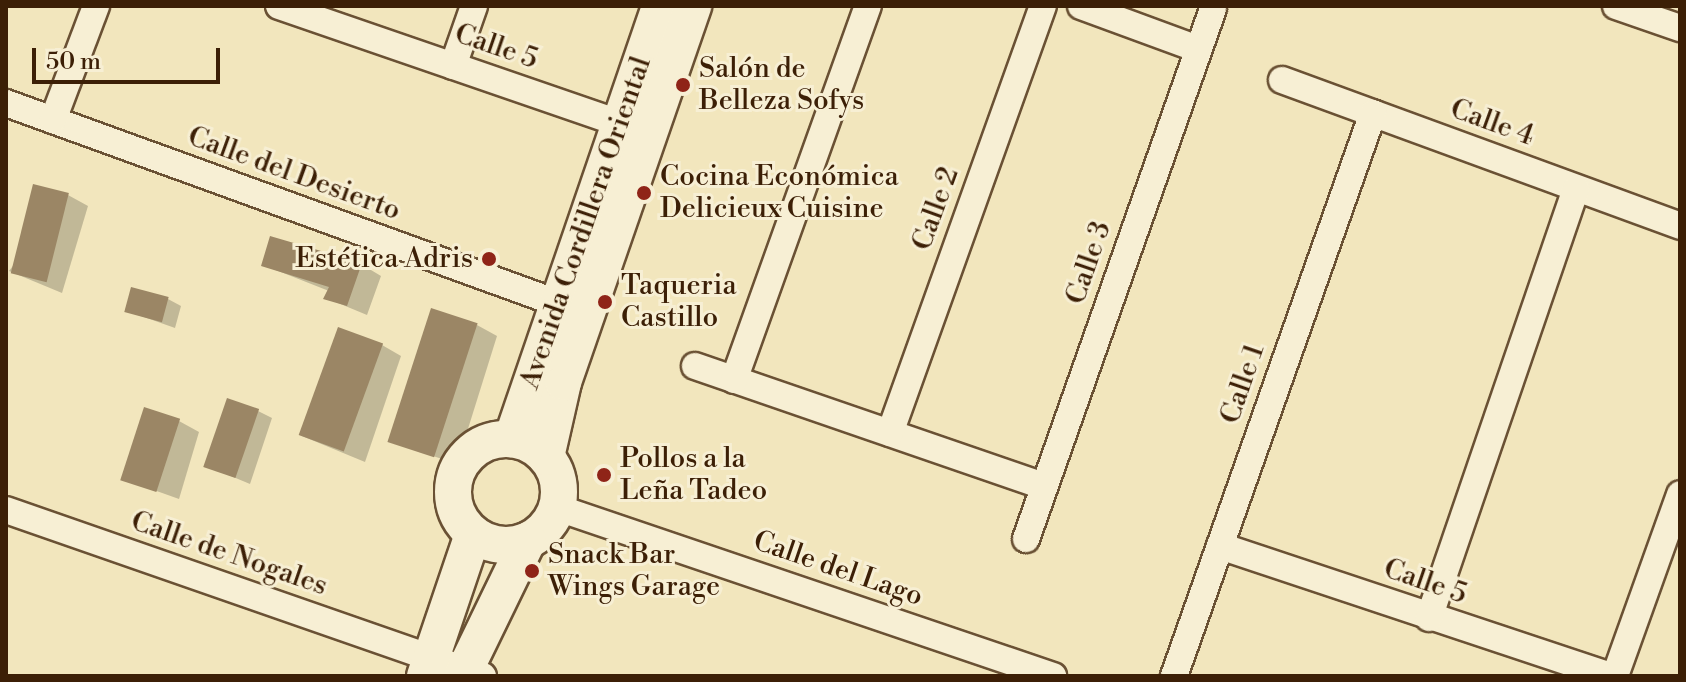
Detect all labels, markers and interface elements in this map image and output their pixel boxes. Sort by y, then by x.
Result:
street label: Calle 5 [450,17,542,77]
scale bar [36,32,224,82]
text: 50 m [46,47,101,77]
street label: Avenida Cordillera Oriental [513,52,659,394]
place label: Salón de Belleza Sofys [699,52,864,118]
marker: Salón de Belleza Sofys [674,76,692,94]
street label: Calle 4 [1446,92,1538,154]
street label: Calle del Desierto [183,120,405,228]
place label: Cocina Económica Delicieux Cuisine [660,160,899,226]
street label: Calle 2 [906,163,966,255]
marker: Cocina Económica Delicieux Cuisine [635,184,653,202]
street label: Calle 3 [1059,217,1119,309]
place label: Estética Adris [295,242,473,276]
marker: Estética Adris [480,250,498,268]
place label: Taqueria Castillo [621,269,737,335]
marker: Taqueria Castillo [596,293,614,311]
street label: Calle 1 [1214,340,1272,428]
place label: Pollos a la Leña Tadeo [620,442,767,508]
marker: Pollos a la Leña Tadeo [595,466,613,484]
street label: Calle de Nogales [126,505,332,603]
street label: Calle del Lago [749,524,927,614]
place label: Snack Bar Wings Garage [548,538,720,604]
street label: Calle 5 [1379,552,1471,612]
marker: Snack Bar Wings Garage [523,562,541,580]

